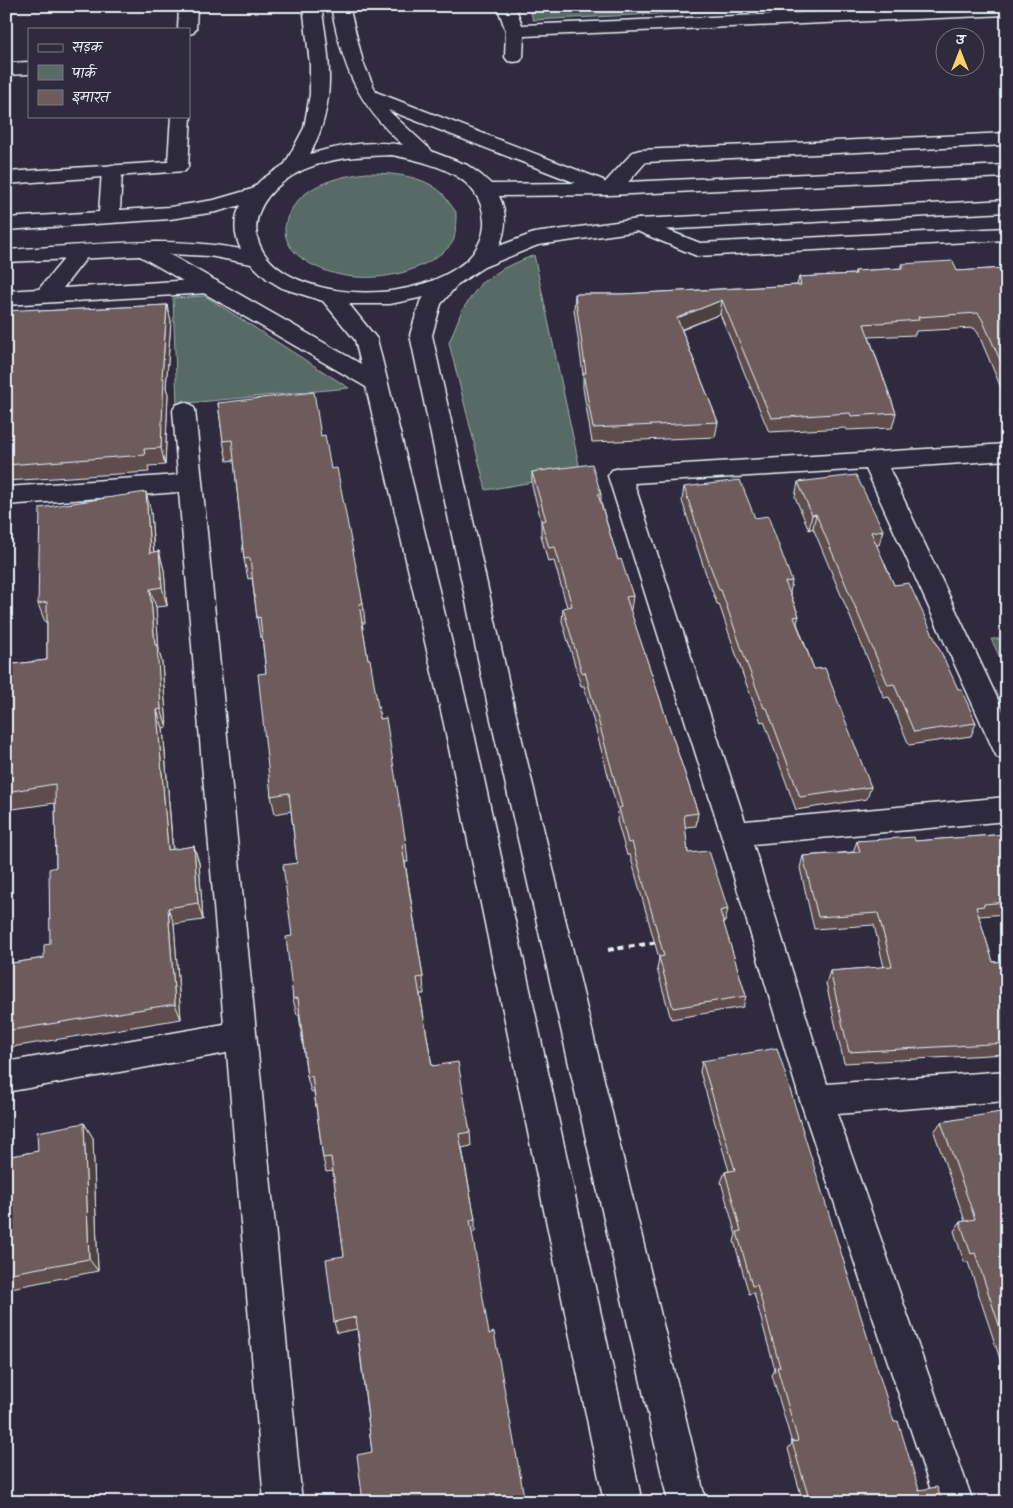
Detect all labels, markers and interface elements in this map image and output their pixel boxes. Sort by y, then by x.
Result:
legend [28,28,190,118]
north arrow [936,28,986,78]
text: उ [956,29,968,51]
text: सड़क [72,36,104,60]
text: पार्क [71,62,98,86]
text: इमारत [72,86,112,110]

